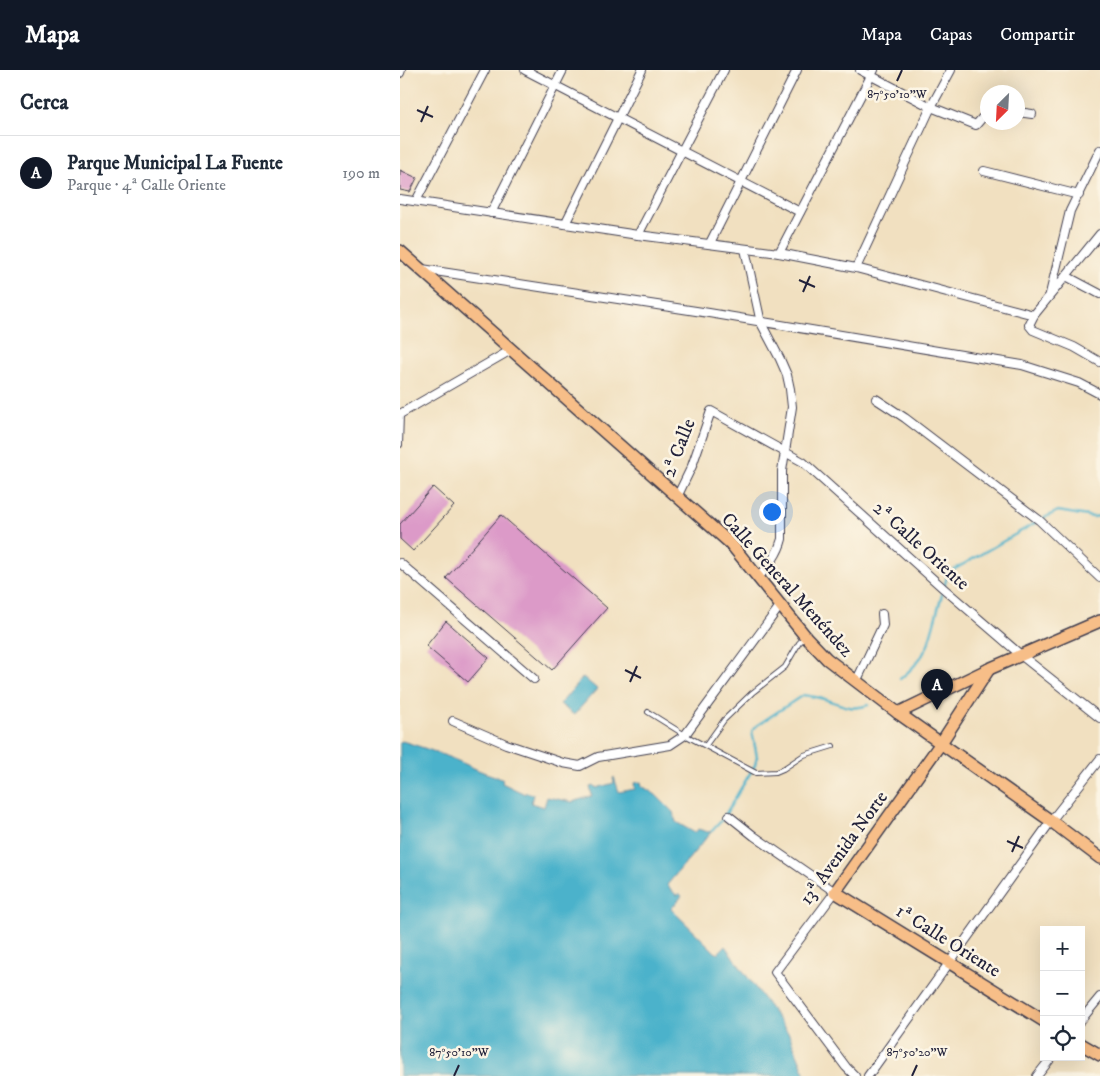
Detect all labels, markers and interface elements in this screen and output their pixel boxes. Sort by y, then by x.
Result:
text: Mapa [25,20,79,50]
text: Mapa [861,24,902,46]
text: Capas [930,24,972,46]
text: Compartir [1000,24,1075,46]
north arrow [980,85,1025,130]
text: 87°50'10"W [867,87,928,102]
text: Cerca [20,90,68,116]
text: Parque Municipal La Fuente [67,152,283,175]
text: A [31,163,41,183]
text: 190 m [342,163,380,183]
text: Parque · 4ª Calle Oriente [67,175,226,195]
street label: 2ª Calle [657,415,701,480]
street label: 2ª Calle Oriente [868,497,974,595]
your location [759,499,785,525]
street label: Calle General Menéndez [716,508,858,662]
pin: A [921,669,953,710]
street label: 13ª Avenida Norte [795,786,893,909]
street label: 1ª Calle Oriente [891,900,1005,982]
map controls [1040,926,1085,1061]
button: + [1040,926,1085,971]
button: − [1040,971,1085,1016]
button: locate [1040,1016,1085,1061]
text: 87°50'10"W [429,1045,490,1060]
text: 87°50'20"W [887,1045,948,1060]

